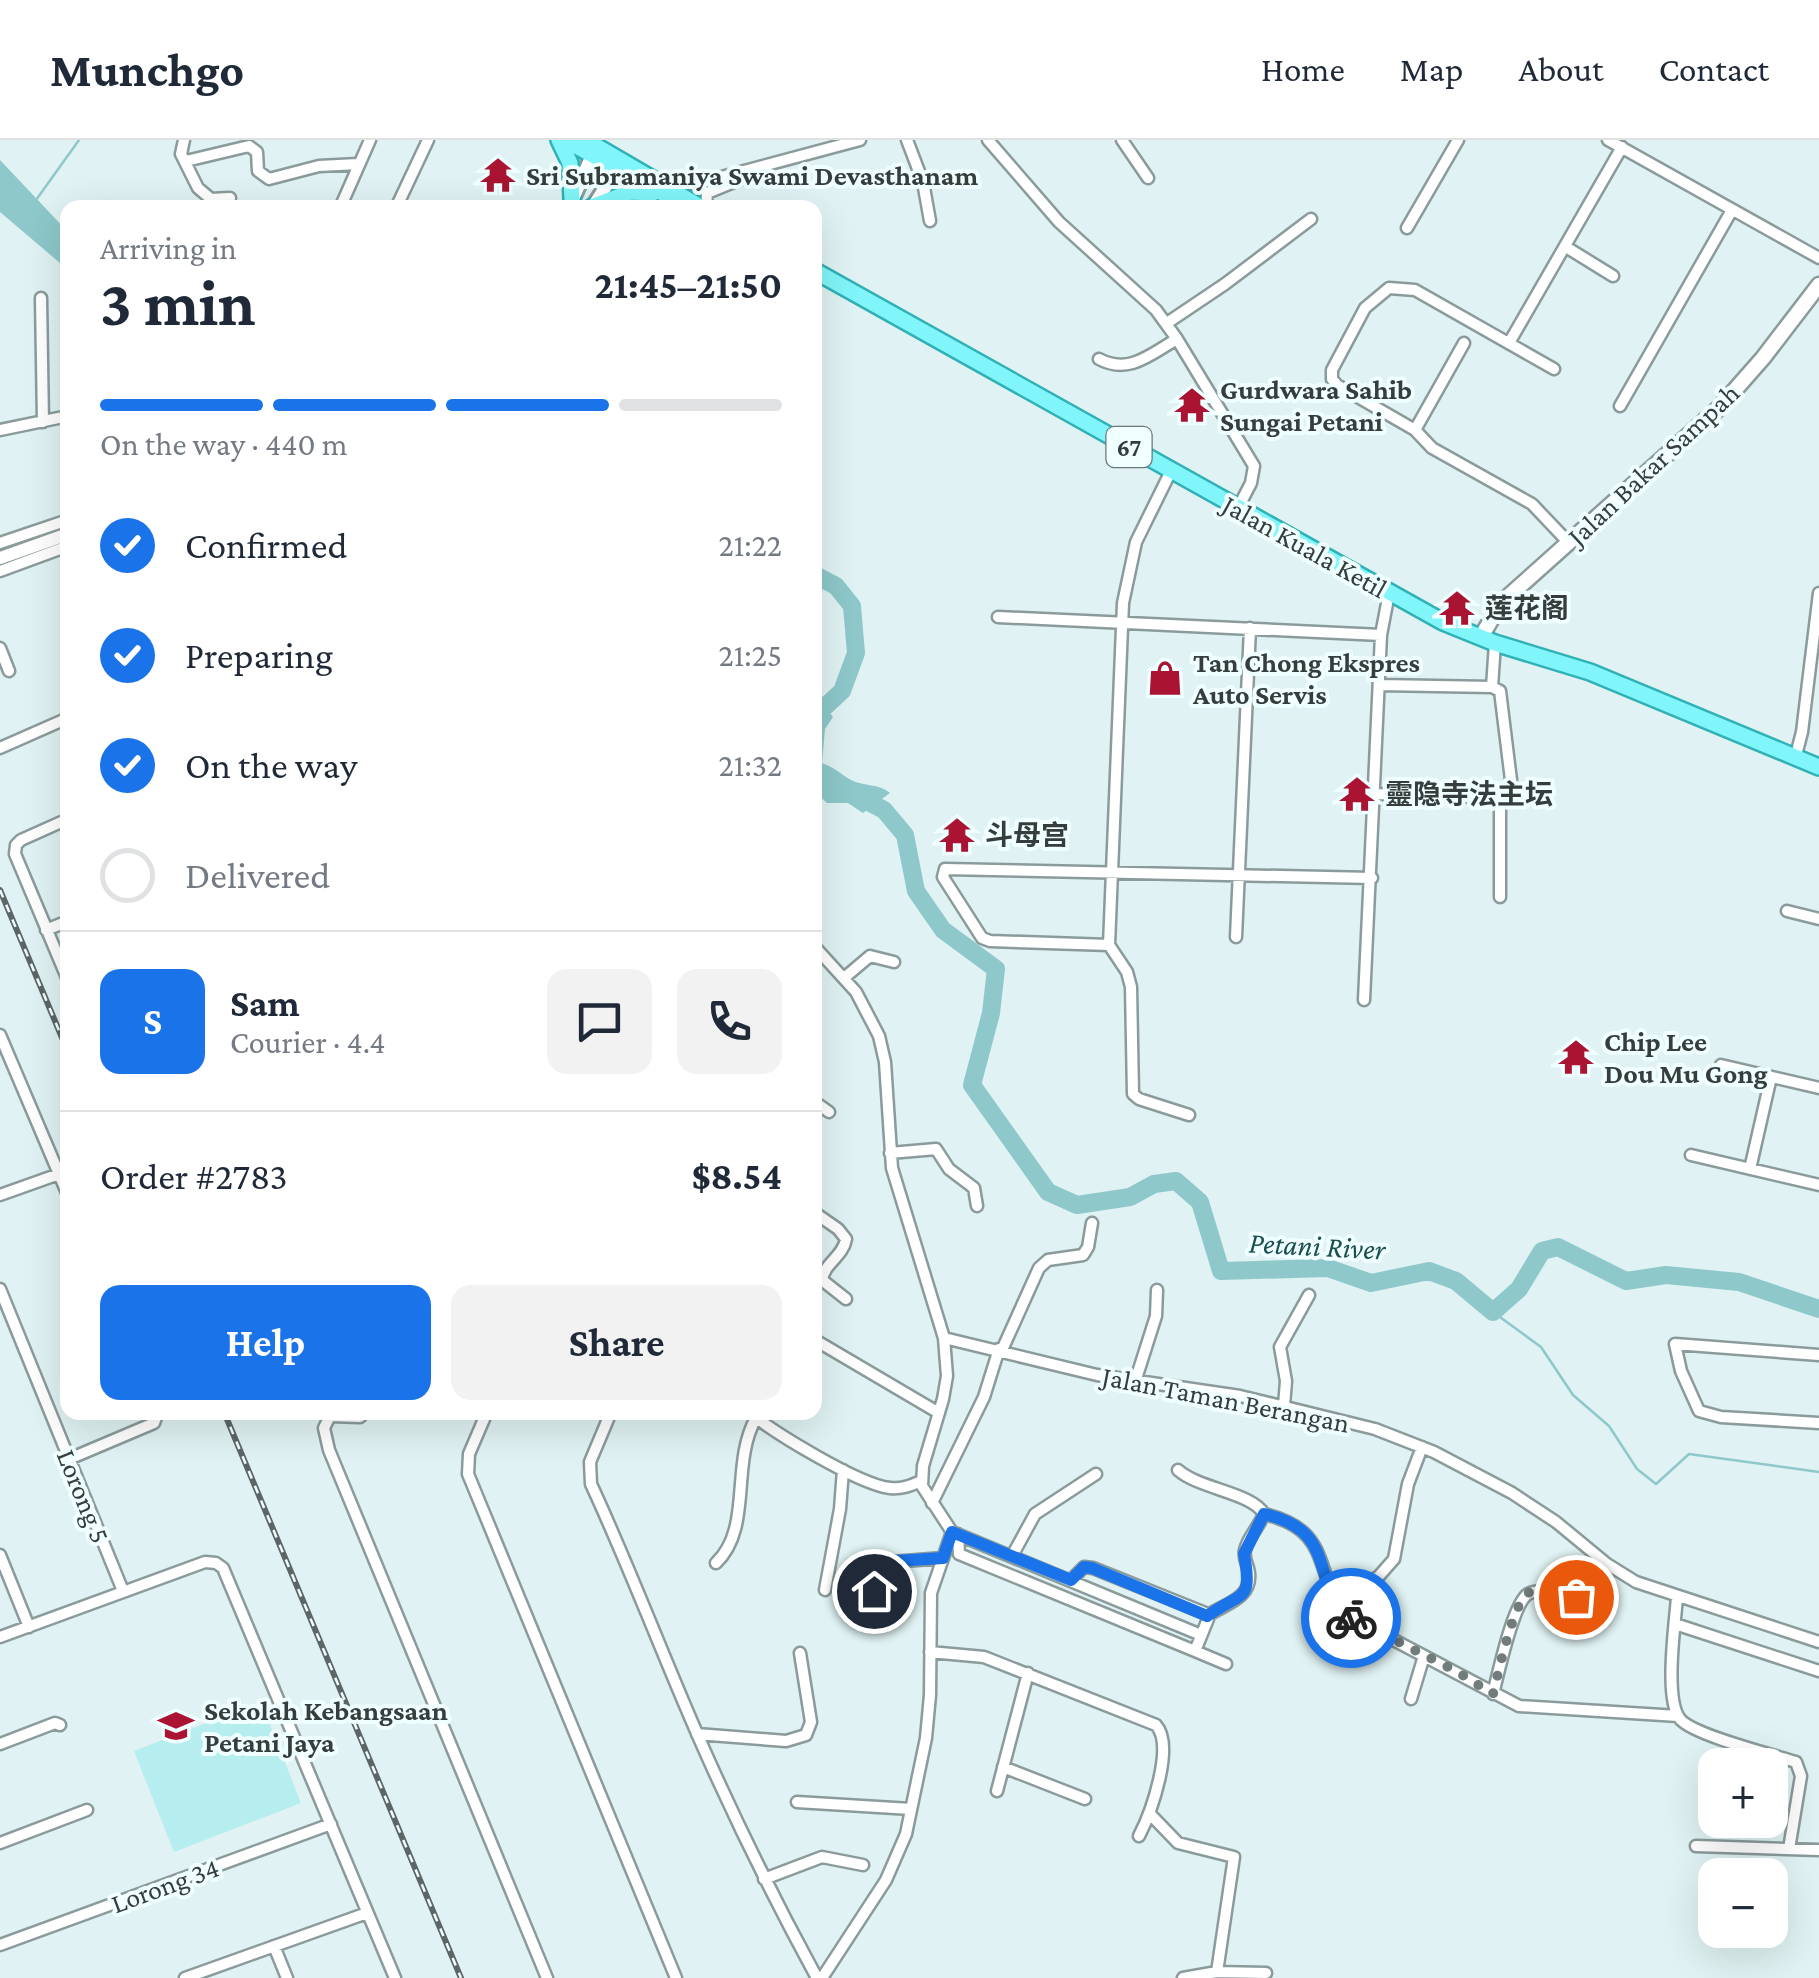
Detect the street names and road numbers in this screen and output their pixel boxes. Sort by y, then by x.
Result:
street label: Jalan Bakar Sampah [1559,377,1745,554]
road number: 67 [1106,427,1152,467]
street label: Jalan Kuala Ketil [1215,487,1392,604]
street label: Jalan Taman Berangan [1097,1360,1352,1439]
street label: Lorong 5 [51,1445,116,1547]
street label: Lorong 34 [107,1852,223,1919]

